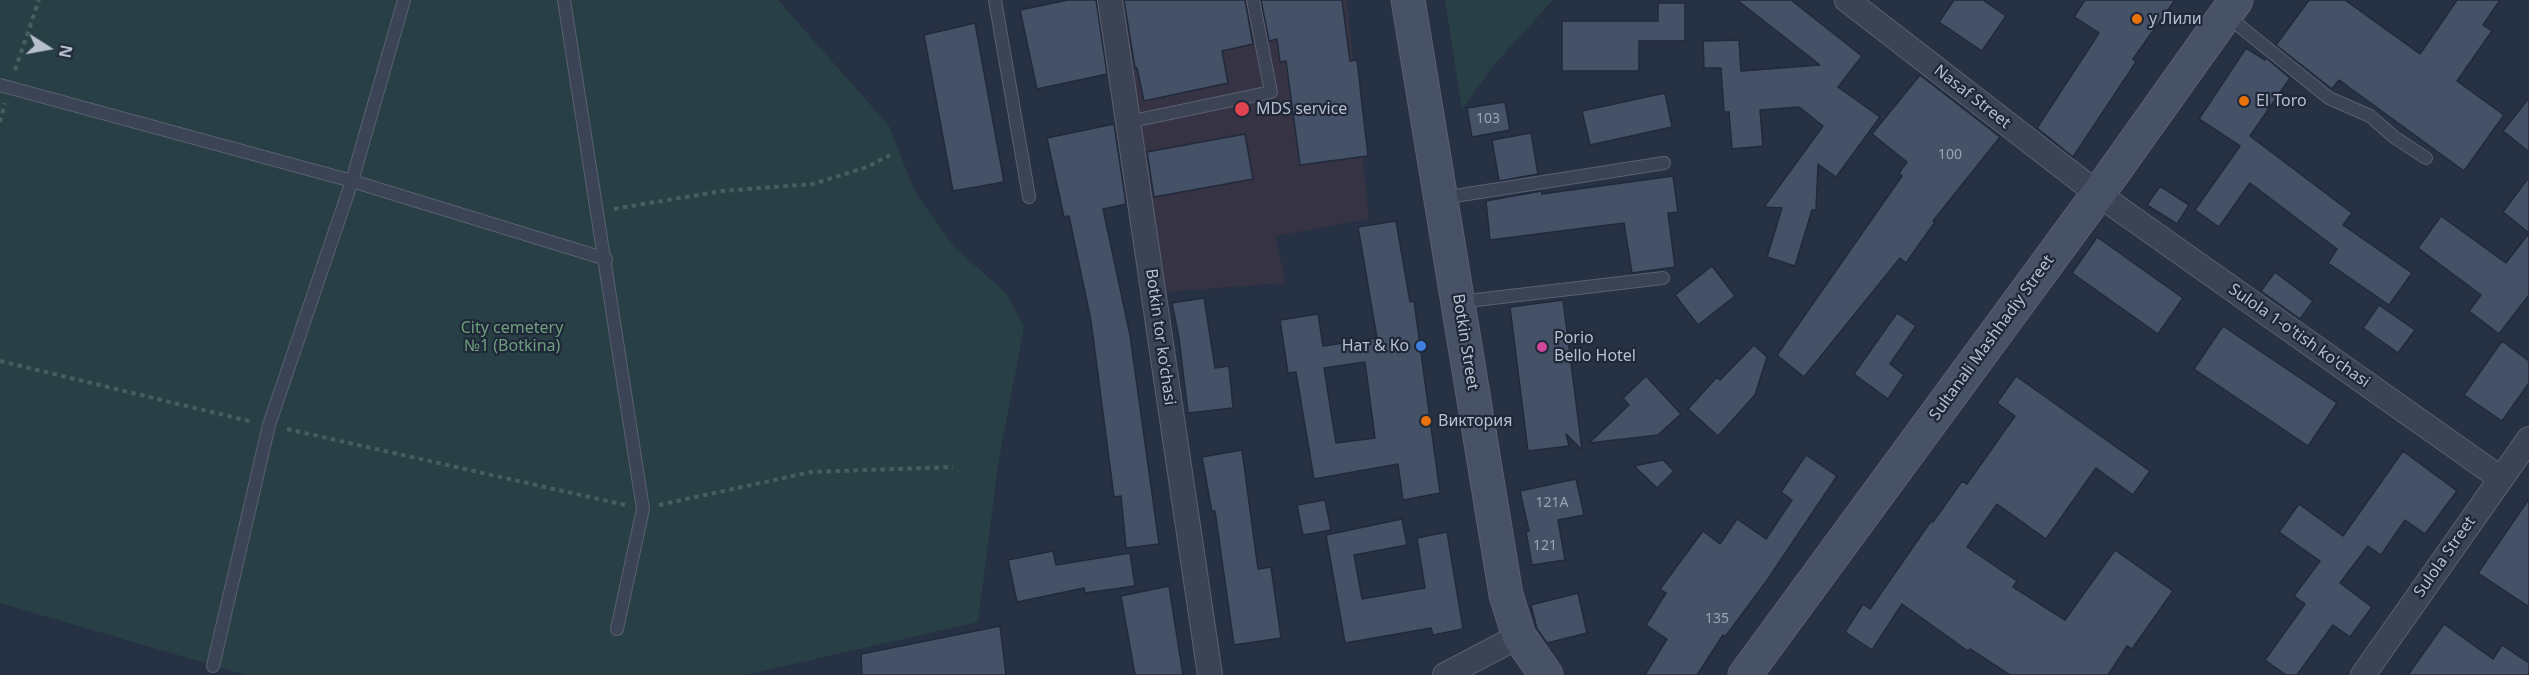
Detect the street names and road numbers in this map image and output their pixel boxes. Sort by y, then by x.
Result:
street label: Nasaf Street [1930,61,2014,133]
street label: Sultаnali Mashhadiy Street [1926,252,2058,424]
street label: Botkin tor ko'chasi [1141,267,1179,407]
street label: Sulola 1-o'tish ko'chasi [2225,280,2373,392]
street label: Botkin Street [1448,292,1482,392]
street label: Sulola Street [2410,513,2480,601]

